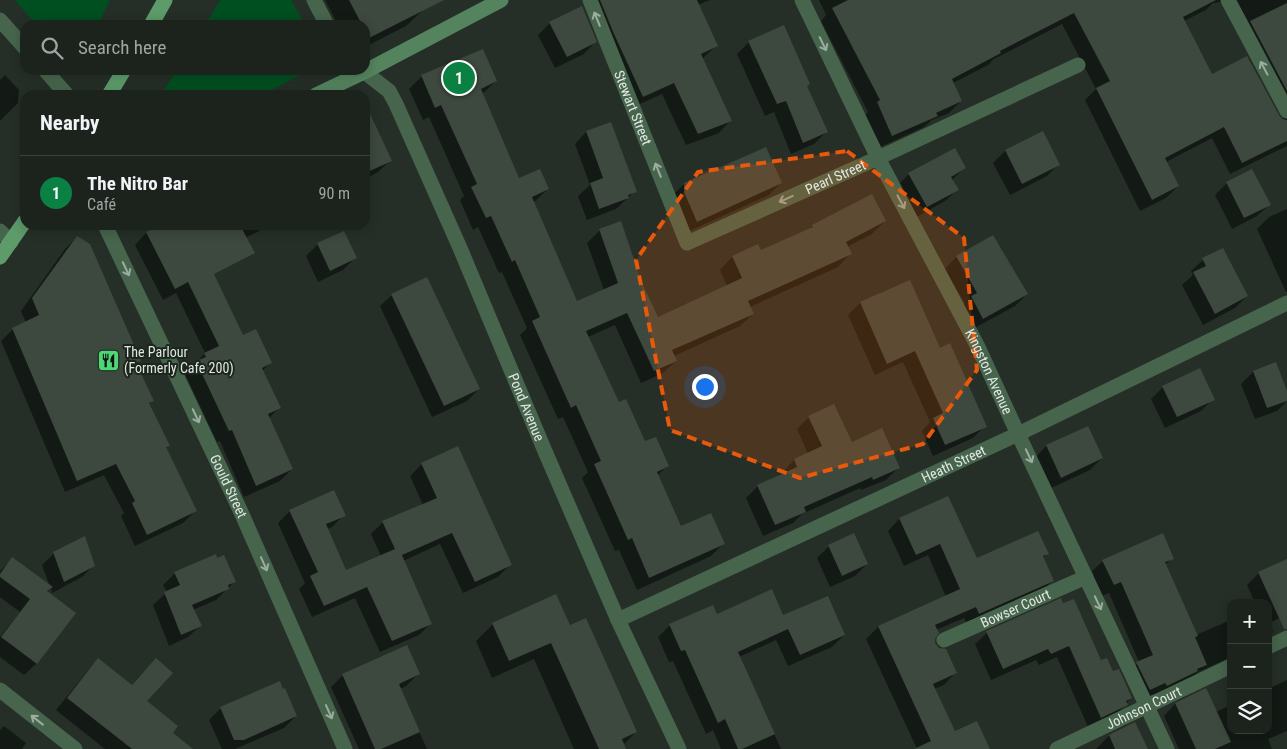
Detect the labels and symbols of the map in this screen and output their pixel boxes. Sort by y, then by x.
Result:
one-way arrow [592,12,602,27]
one-way arrow [819,36,828,51]
pin: 1 [443,59,475,97]
one-way arrow [1259,61,1268,76]
street label: Stewart Street [611,68,655,147]
street label: Pearl Street [803,157,868,197]
one-way arrow [653,163,662,178]
one-way arrow [896,194,906,209]
one-way arrow [779,195,794,205]
one-way arrow [122,261,131,276]
street label: Kingston Avenue [962,326,1016,417]
place label: The Parlour (Formerly Cafe 200) [124,344,234,377]
restaurant icon: The Parlour (Formerly Cafe 200) [96,348,120,372]
street label: Pond Avenue [505,371,548,444]
your location [692,374,718,400]
one-way arrow [191,408,201,423]
street label: Heath Street [919,442,988,486]
one-way arrow [1024,448,1034,463]
street label: Gould Street [207,452,251,520]
one-way arrow [259,556,269,571]
street label: Bowser Court [978,586,1053,631]
one-way arrow [1094,595,1103,610]
street label: Johnson Court [1104,683,1184,732]
one-way arrow [325,704,335,719]
one-way arrow [31,714,44,725]

